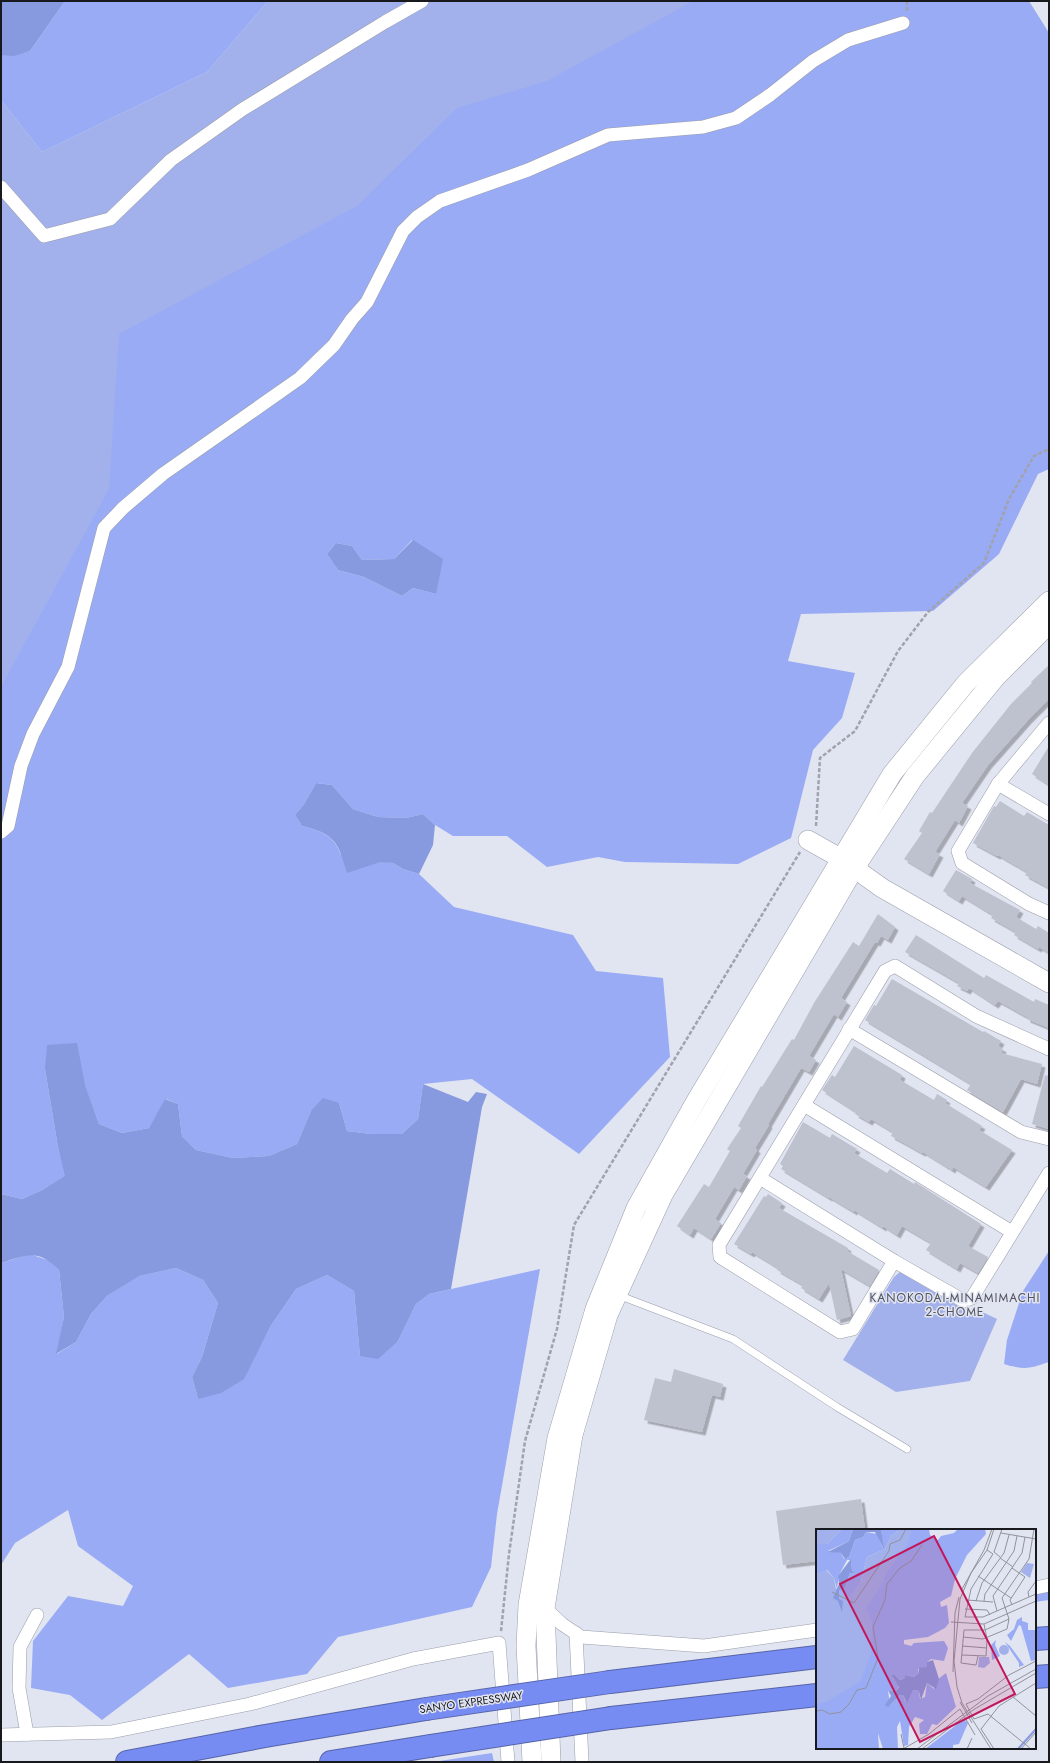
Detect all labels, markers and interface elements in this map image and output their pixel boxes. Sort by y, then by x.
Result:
district label: KANOKODAI-MINAMIMACHI 2-CHOME [870,1289,1040,1321]
inset map [816,1529,1036,1749]
street label: SANYO EXPRESSWAY [418,1687,525,1717]

